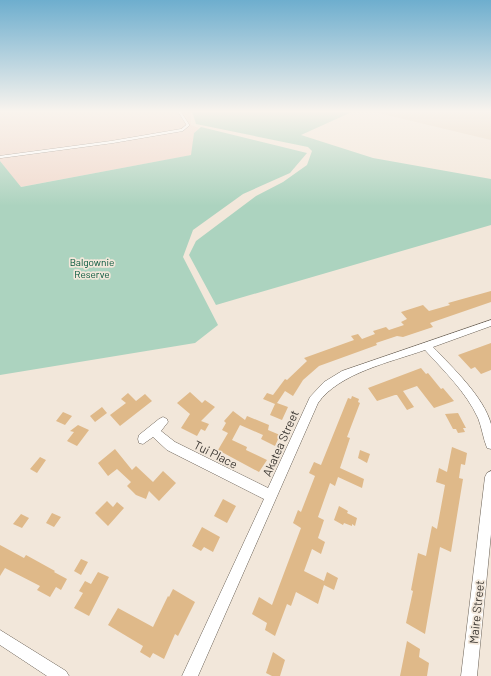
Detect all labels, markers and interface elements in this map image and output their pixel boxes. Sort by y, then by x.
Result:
park label: Balgownie Reserve [70,256,114,280]
street label: Akatea Street [259,408,301,478]
street label: Tui Place [192,437,240,471]
street label: Maire Street [466,580,486,644]

